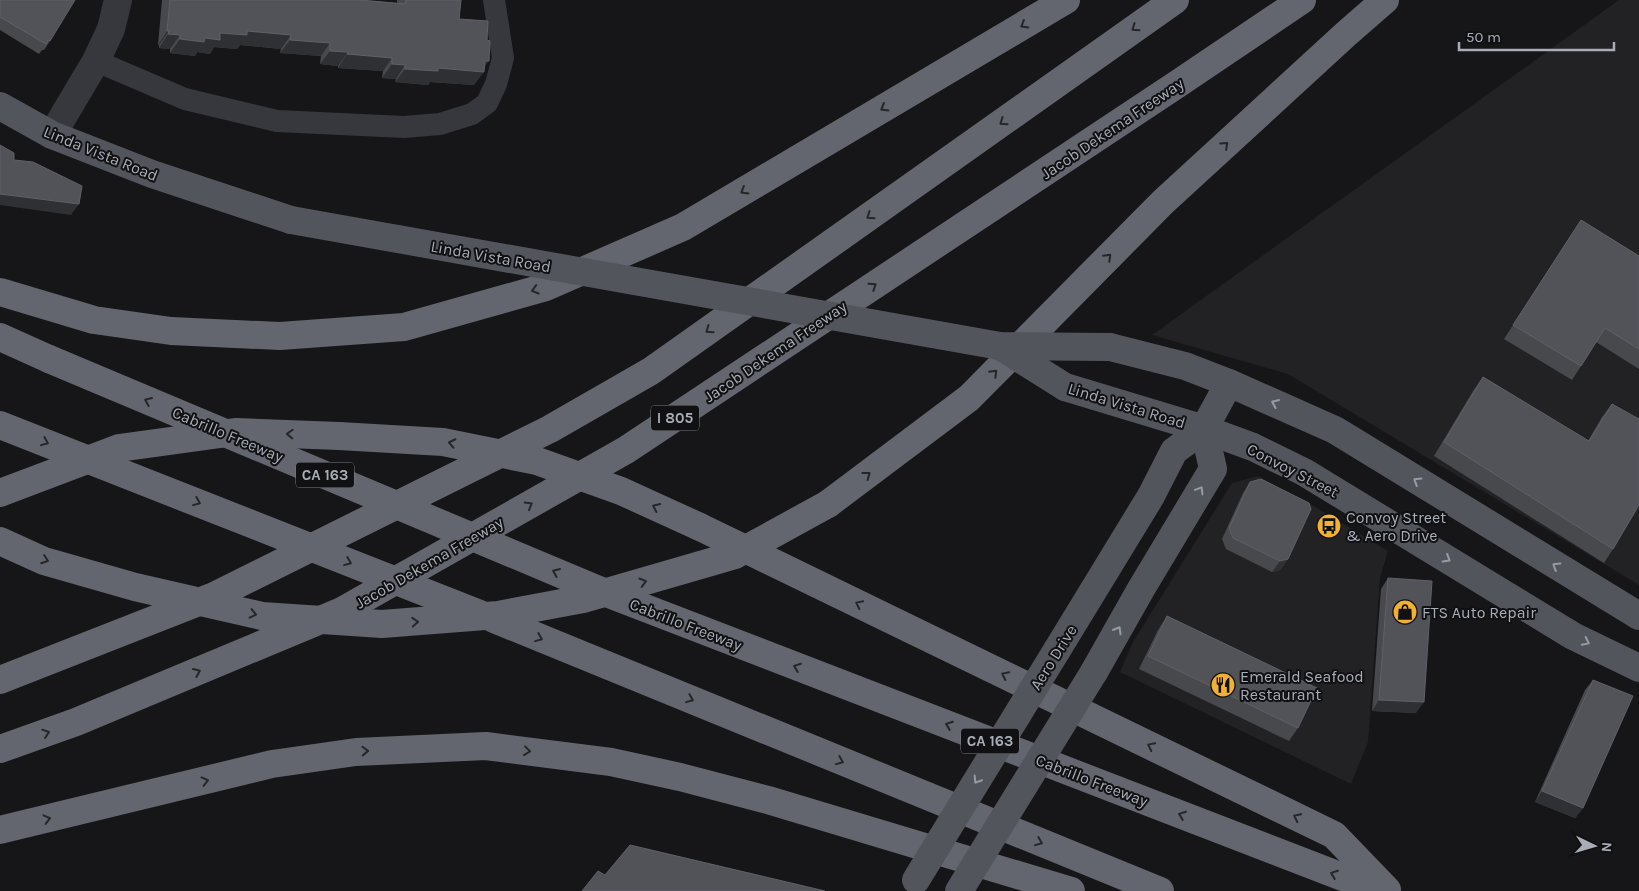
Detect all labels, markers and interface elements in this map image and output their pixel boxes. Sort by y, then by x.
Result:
one-way arrow [1020,18,1029,28]
scale bar [1459,20,1614,52]
one-way arrow [1131,22,1141,31]
text: 50 m [1466,28,1501,46]
street label: Jacob Dekema Freeway [1038,73,1188,183]
one-way arrow [881,101,890,111]
one-way arrow [999,116,1008,125]
street label: Linda Vista Road [41,122,161,185]
one-way arrow [1219,142,1228,151]
one-way arrow [741,184,750,194]
one-way arrow [866,210,876,219]
street label: Linda Vista Road [429,237,552,276]
one-way arrow [1102,254,1111,263]
one-way arrow [867,283,876,293]
one-way arrow [531,285,539,295]
street label: Jacob Dekema Freeway [701,296,851,406]
one-way arrow [705,324,715,333]
one-way arrow [988,370,997,379]
street label: Linda Vista Road [1066,379,1188,432]
one-way arrow [144,396,153,407]
one-way arrow [1271,398,1280,409]
street label: Cabrillo Freeway [170,403,287,467]
road number: I 805 [651,406,699,430]
one-way arrow [286,429,294,440]
one-way arrow [40,436,49,447]
one-way arrow [447,439,456,449]
street label: Convoy Street [1244,439,1342,502]
road number: CA 163 [296,462,354,488]
one-way arrow [861,472,870,480]
one-way arrow [1414,478,1423,487]
one-way arrow [1194,486,1204,495]
one-way arrow [192,496,200,506]
one-way arrow [524,501,533,511]
one-way arrow [652,503,661,513]
place label: Convoy Street & Aero Drive [1346,508,1446,545]
street label: Jacob Dekema Freeway [352,512,507,613]
bus stop icon: Convoy Street & Aero Drive [1316,513,1342,539]
one-way arrow [1441,552,1450,562]
one-way arrow [40,554,48,564]
one-way arrow [343,556,352,566]
one-way arrow [1552,563,1561,572]
one-way arrow [552,568,561,578]
one-way arrow [638,577,647,587]
street label: Cabrillo Freeway [627,594,745,655]
shop icon: FTS Auto Repair [1392,599,1418,625]
one-way arrow [855,600,864,610]
place label: FTS Auto Repair [1422,603,1536,622]
one-way arrow [248,608,257,619]
one-way arrow [411,616,419,627]
street label: Aero Drive [1026,621,1081,693]
one-way arrow [1111,626,1121,635]
one-way arrow [534,632,543,642]
one-way arrow [1581,636,1590,646]
one-way arrow [793,663,802,673]
one-way arrow [192,667,201,678]
place label: Emerald Seafood Restaurant [1240,667,1364,704]
one-way arrow [1001,671,1010,681]
restaurant icon: Emerald Seafood Restaurant [1210,672,1236,698]
one-way arrow [685,693,694,703]
one-way arrow [945,721,954,731]
road number: CA 163 [961,728,1019,754]
one-way arrow [41,729,50,739]
one-way arrow [1147,742,1156,752]
one-way arrow [523,745,531,756]
one-way arrow [361,746,369,757]
street label: Cabrillo Freeway [1033,750,1151,811]
one-way arrow [835,754,844,765]
one-way arrow [973,775,983,784]
one-way arrow [201,776,209,786]
one-way arrow [1178,811,1187,821]
one-way arrow [43,814,52,825]
one-way arrow [1294,814,1303,824]
north arrow [1569,821,1619,871]
one-way arrow [1034,835,1043,846]
text: N [1598,841,1615,853]
one-way arrow [1330,870,1338,880]

